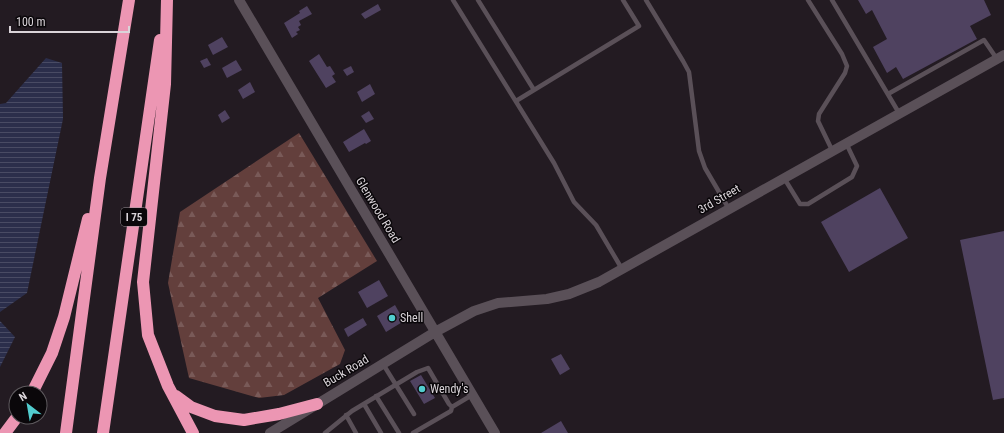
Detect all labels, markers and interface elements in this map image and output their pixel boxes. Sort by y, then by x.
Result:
scale bar [10,8,129,34]
text: 100 m [16,15,46,29]
street label: Glenwood Road [353,175,403,245]
street label: 3rd Street [695,181,743,217]
road number: I 75 [121,208,147,226]
place label: Shell [400,311,423,325]
marker: Shell [387,313,397,323]
street label: Buck Road [321,352,371,390]
place label: Wendy's [430,382,469,396]
marker: Wendy's [417,384,427,394]
north arrow [8,385,48,425]
text: N [17,389,30,404]

